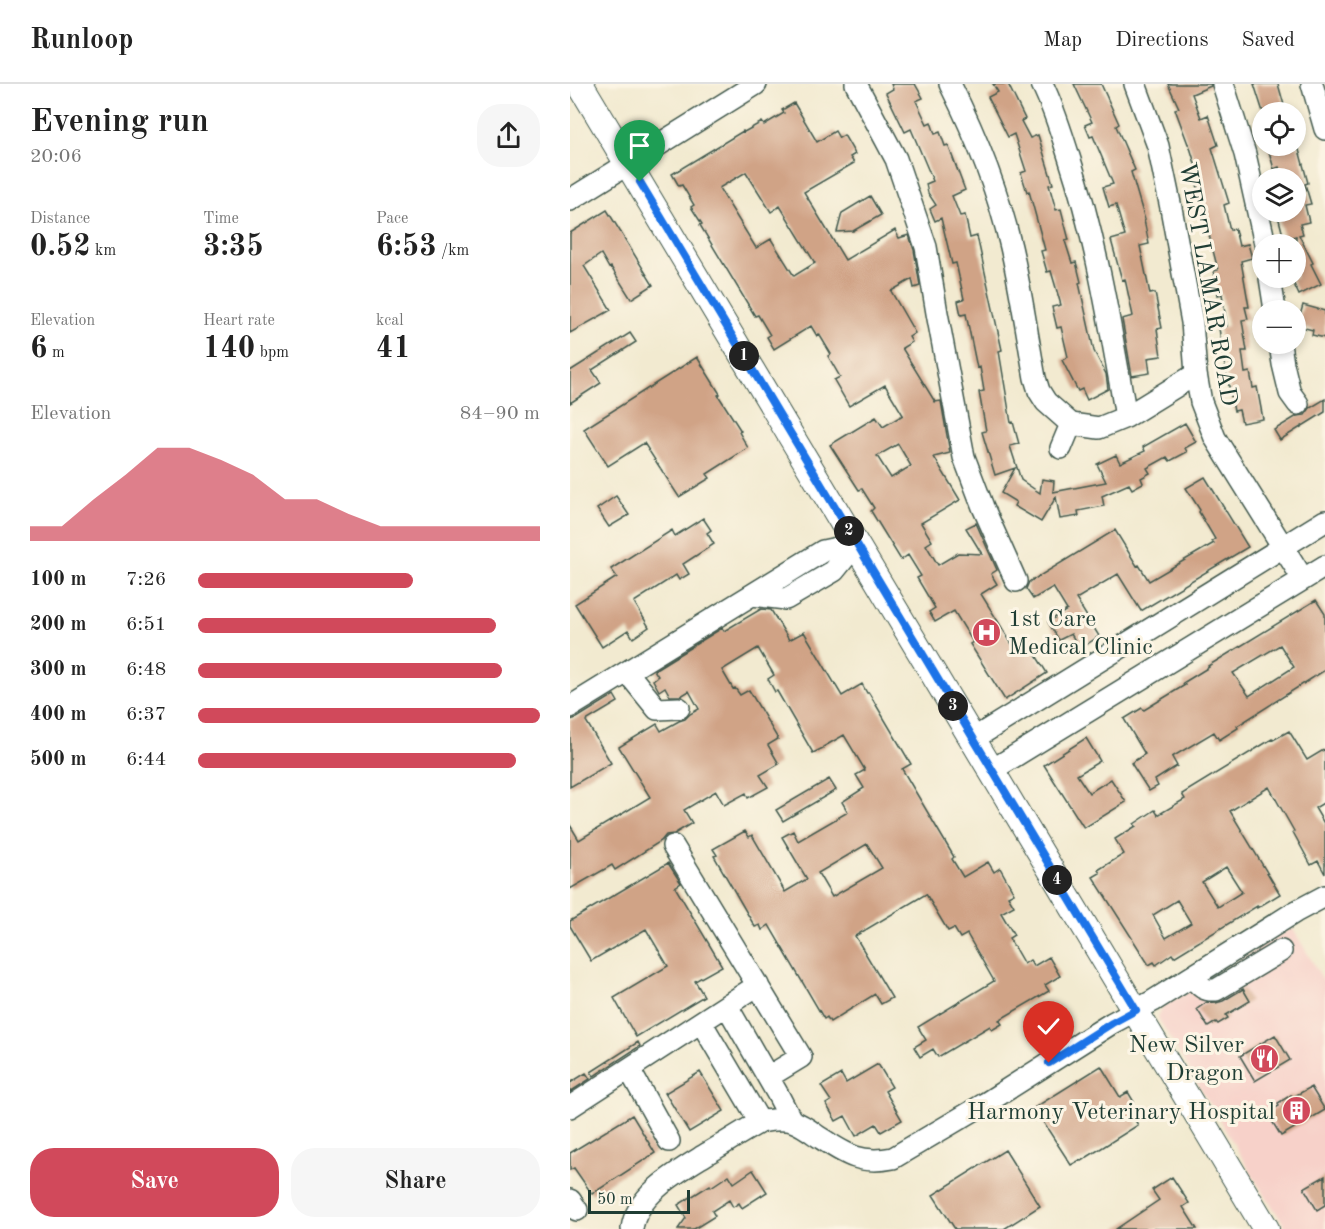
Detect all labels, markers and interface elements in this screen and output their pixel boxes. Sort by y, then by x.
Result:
text: Runloop [30,27,134,55]
text: Map [1043,30,1082,51]
text: Directions [1115,30,1209,51]
text: Saved [1242,30,1295,51]
map controls [1252,102,1306,354]
button: locate [1252,102,1306,156]
button: share [477,104,540,167]
text: Evening run [30,106,209,139]
pin [614,120,665,182]
icon: arrive [623,129,656,162]
text: 20:06 [30,147,82,167]
street label: WEST LAMAR ROAD [1174,160,1240,408]
button: layers [1252,168,1306,222]
text: Distance [30,211,90,227]
text: Time [203,211,239,227]
text: Pace [376,211,408,227]
text: 0.52 [30,232,91,262]
text: 3:35 [203,232,264,262]
text: 6:53 [376,232,437,262]
button: + [1252,234,1306,288]
text: km [91,243,116,259]
text: /km [437,243,469,259]
button: − [1252,300,1306,354]
text: Elevation [30,313,95,329]
text: Heart rate [203,313,275,329]
text: kcal [376,313,404,329]
text: 6 [30,334,47,364]
text: 140 [203,334,255,364]
text: 41 [376,334,411,364]
pin: 1 [729,341,759,371]
text: m [47,345,65,361]
text: bpm [255,345,289,361]
text: 1 [739,348,749,364]
text: Elevation [30,404,111,424]
text: 84–90 m [460,404,540,424]
pin: 2 [834,516,864,546]
text: 2 [844,523,854,539]
text: 100 m [30,570,86,590]
text: 7:26 [126,570,166,590]
place label: 1st Care Medical Clinic [1008,608,1153,660]
text: 200 m [30,615,86,635]
text: 6:51 [126,615,166,635]
hospital icon: 1st Care Medical Clinic [971,616,1003,648]
text: 300 m [30,660,86,680]
text: 6:48 [126,660,166,680]
pin: 3 [938,691,968,721]
text: 3 [948,698,958,714]
text: 400 m [30,705,86,725]
text: 6:37 [126,705,166,725]
text: 500 m [30,750,86,770]
text: 6:44 [126,750,166,770]
pin: 4 [1042,865,1072,895]
text: 4 [1052,872,1062,888]
pin [1023,1001,1074,1063]
icon: check [1032,1010,1065,1043]
place label: New Silver Dragon [1129,1034,1244,1086]
restaurant icon: New Silver Dragon [1249,1042,1281,1074]
building icon: Harmony Veterinary Hospital [1280,1095,1312,1127]
place label: Harmony Veterinary Hospital [967,1101,1275,1125]
button: Save [30,1148,279,1217]
button: Share [291,1148,540,1217]
scale bar [588,1187,690,1214]
text: 50 m [597,1192,633,1208]

